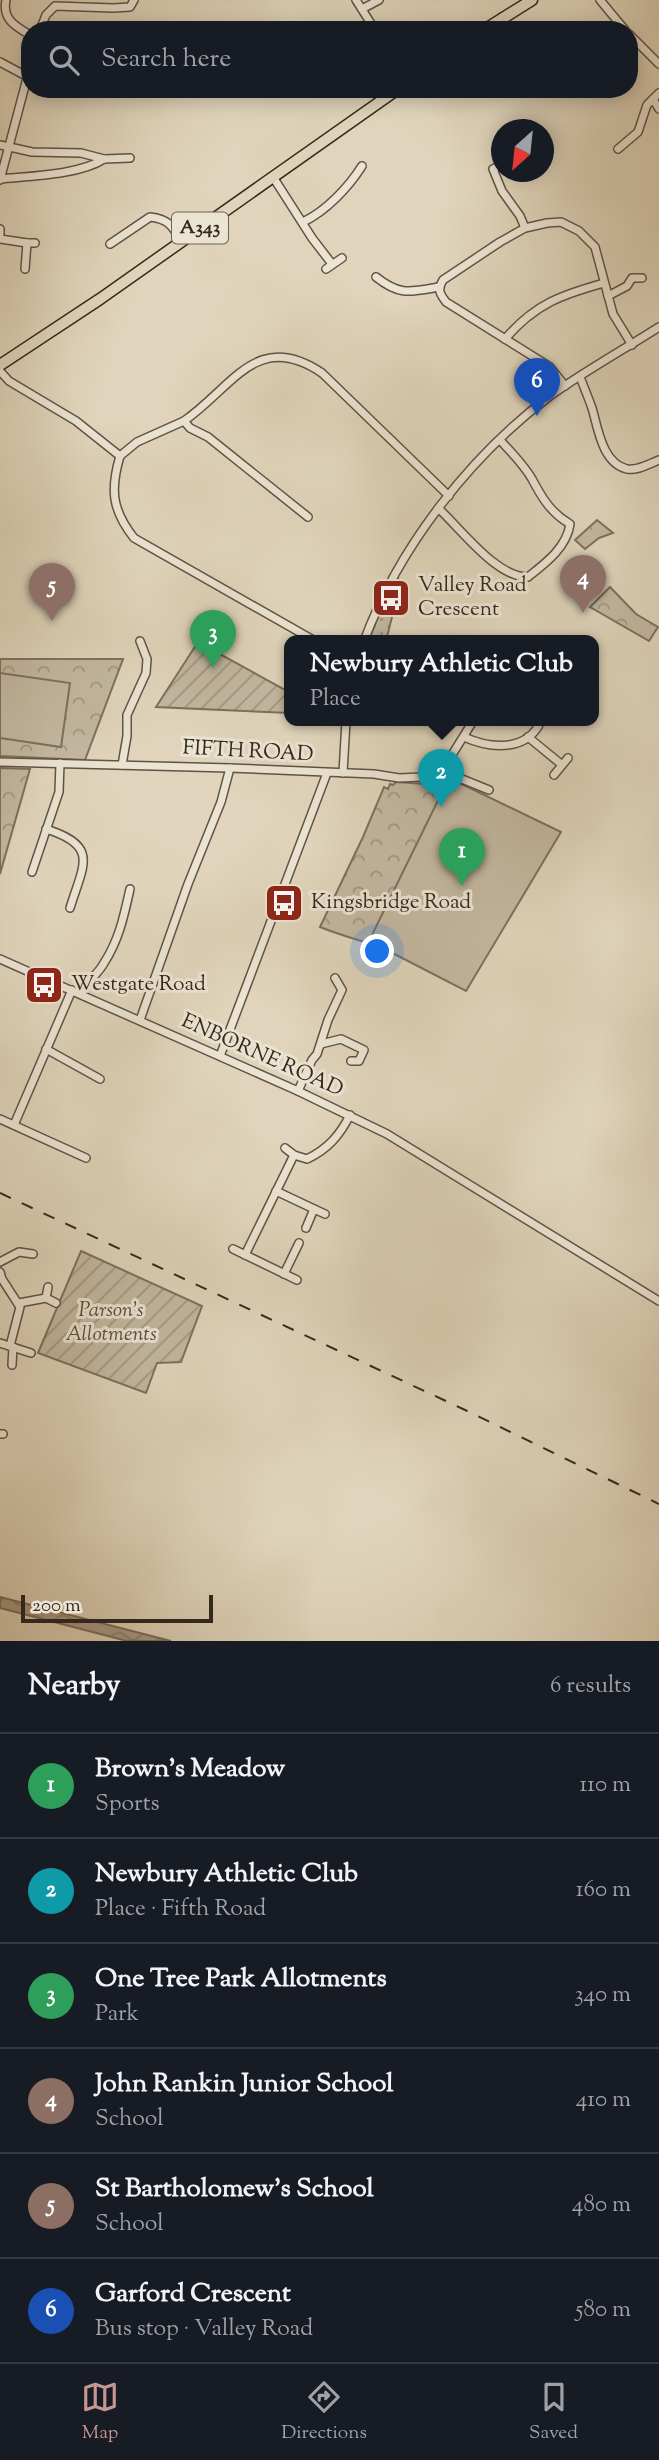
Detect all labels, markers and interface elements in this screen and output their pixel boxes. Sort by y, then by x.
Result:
search box [21,21,638,98]
icon: search [45,41,83,79]
text: Search here [101,41,231,78]
north arrow [491,119,554,182]
road number: A343 [172,212,228,244]
pin: 6 [514,358,560,416]
pin: 4 [560,555,606,613]
pin: 5 [29,563,75,621]
place label: Valley Road Crescent [418,571,527,625]
bus stop icon: Valley Road Crescent [370,577,412,619]
pin: 3 [190,610,236,668]
popup [284,635,599,726]
text: Newbury Athletic Club [310,646,573,683]
text: Place [310,683,361,716]
street label: FIFTH ROAD [182,734,314,770]
pin: 2 [418,749,464,807]
pin: 1 [439,828,485,886]
bus stop icon: Kingsbridge Road [263,882,305,924]
place label: Kingsbridge Road [311,888,471,918]
your location [360,934,394,968]
bus stop icon: Westgate Road [23,964,65,1006]
place label: Westgate Road [71,970,206,1000]
street label: ENBORNE ROAD [176,1007,348,1105]
park label: Parson's Allotments [65,1296,157,1350]
scale bar [21,1592,214,1624]
text: 200 m [32,1593,81,1620]
text: Nearby [28,1665,120,1708]
text: 6 results [550,1670,631,1703]
text: Brown's Meadow [95,1751,285,1788]
text: 1 [47,1769,55,1802]
text: 110 m [580,1769,631,1802]
text: Sports [95,1788,160,1821]
text: Newbury Athletic Club [95,1856,358,1893]
text: 2 [46,1874,56,1907]
text: 160 m [576,1874,631,1907]
text: Place · Fifth Road [95,1893,266,1926]
text: One Tree Park Allotments [95,1961,387,1998]
text: 3 [46,1979,56,2012]
text: 340 m [574,1979,631,2012]
text: Park [95,1998,139,2031]
text: John Rankin Junior School [95,2066,394,2103]
text: 4 [45,2084,57,2117]
text: 410 m [576,2084,631,2117]
text: School [95,2103,164,2136]
text: St Bartholomew's School [95,2171,374,2208]
text: 5 [47,2189,55,2222]
text: 480 m [572,2189,631,2222]
text: School [95,2208,164,2241]
text: Garford Crescent [95,2276,291,2313]
text: 6 [45,2294,57,2327]
text: 580 m [576,2294,631,2327]
text: Bus stop · Valley Road [95,2313,313,2346]
tab: Map [81,2378,119,2447]
tab: Directions [281,2378,367,2447]
tab: Saved [529,2378,578,2447]

